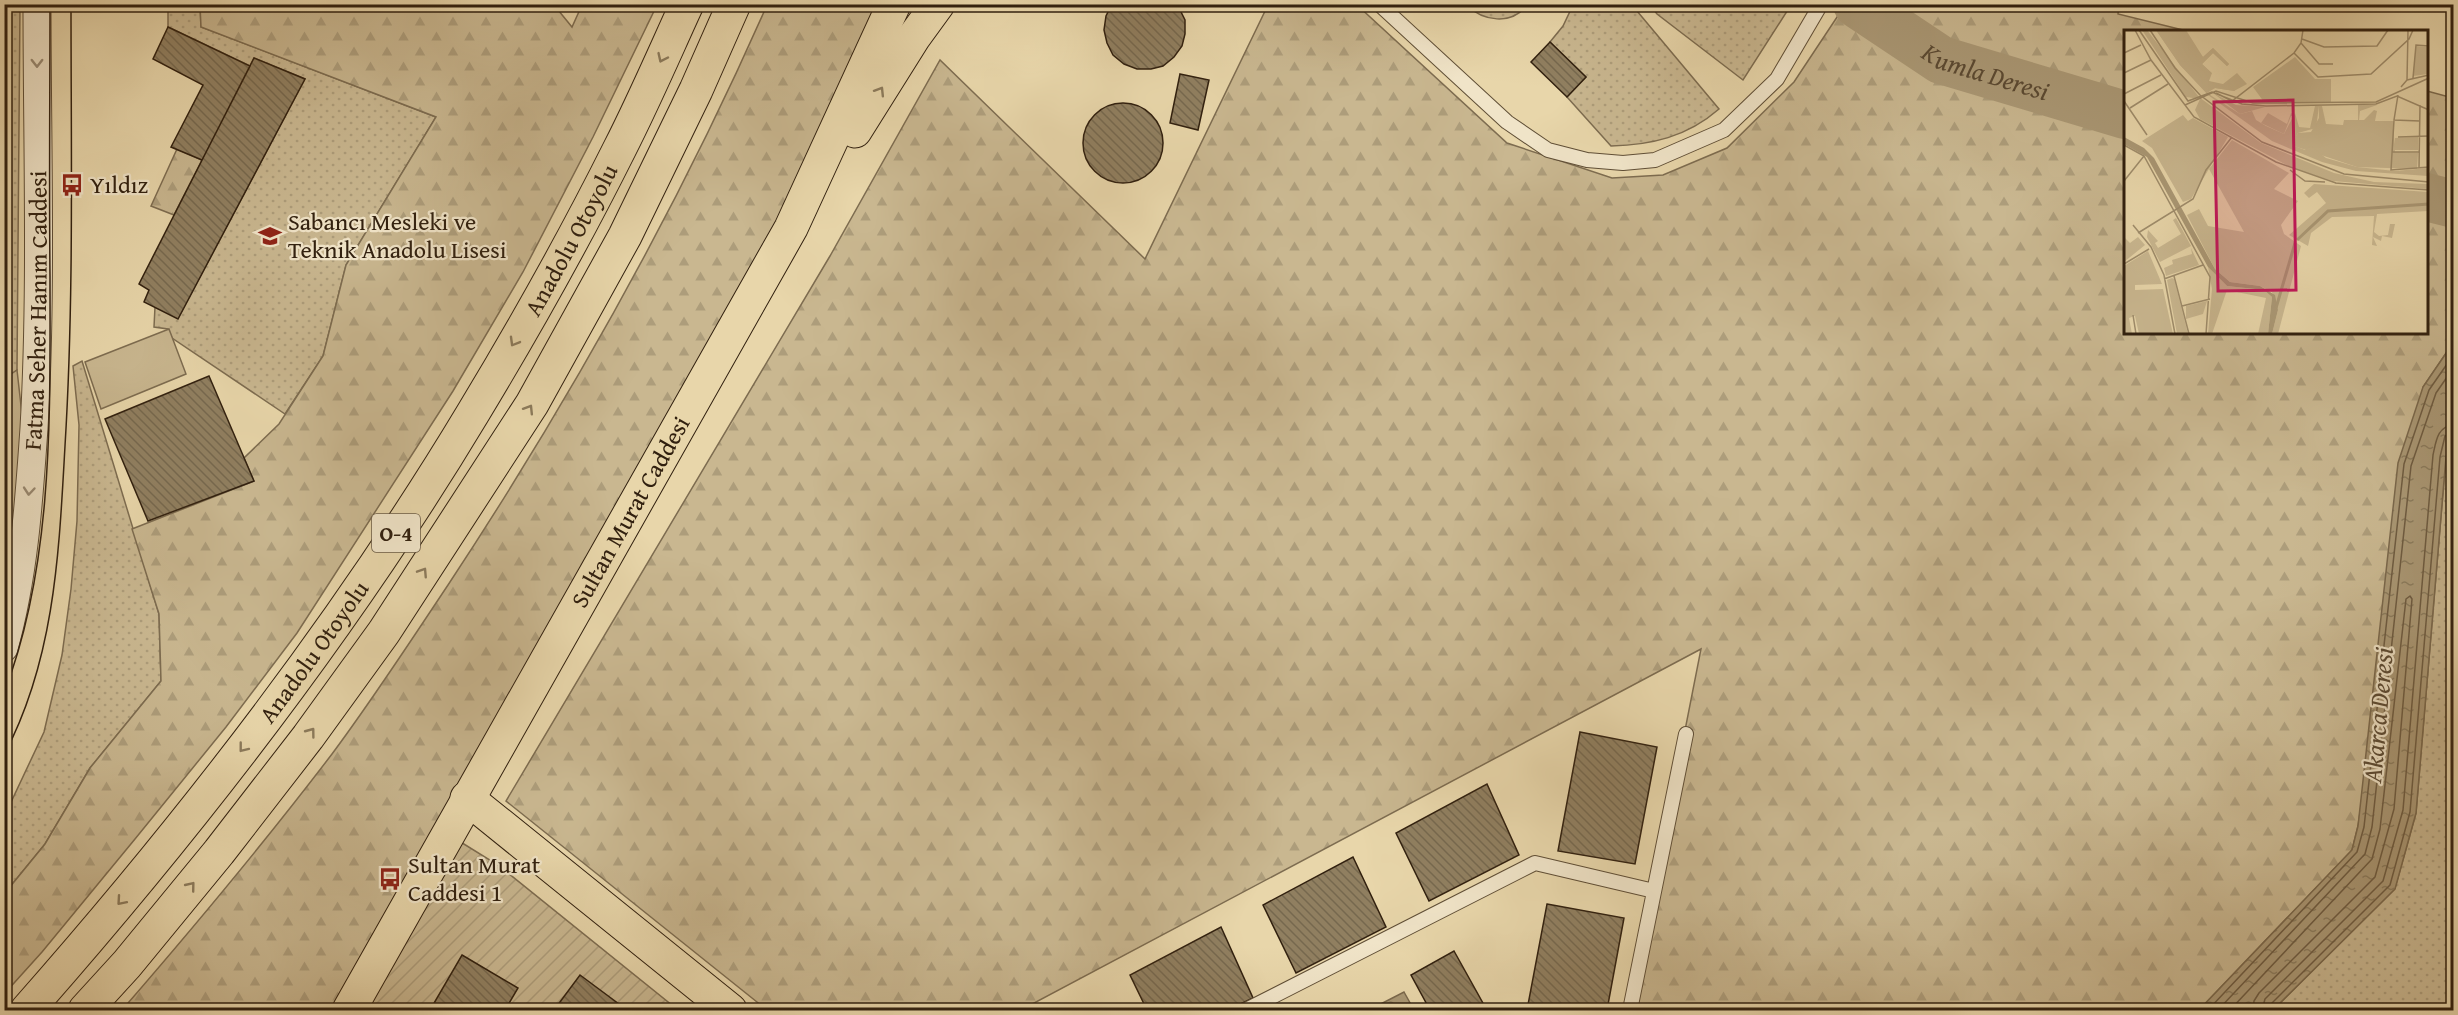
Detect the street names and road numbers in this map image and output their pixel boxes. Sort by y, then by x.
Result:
street label: Anadolu Otoyolu [515,158,626,323]
street label: Fatma Seher Hanım Caddesi [15,170,56,451]
street label: Sultan Murat Caddesi [562,409,698,614]
road number: O-4 [372,514,420,552]
street label: Anadolu Otoyolu [250,573,377,730]

